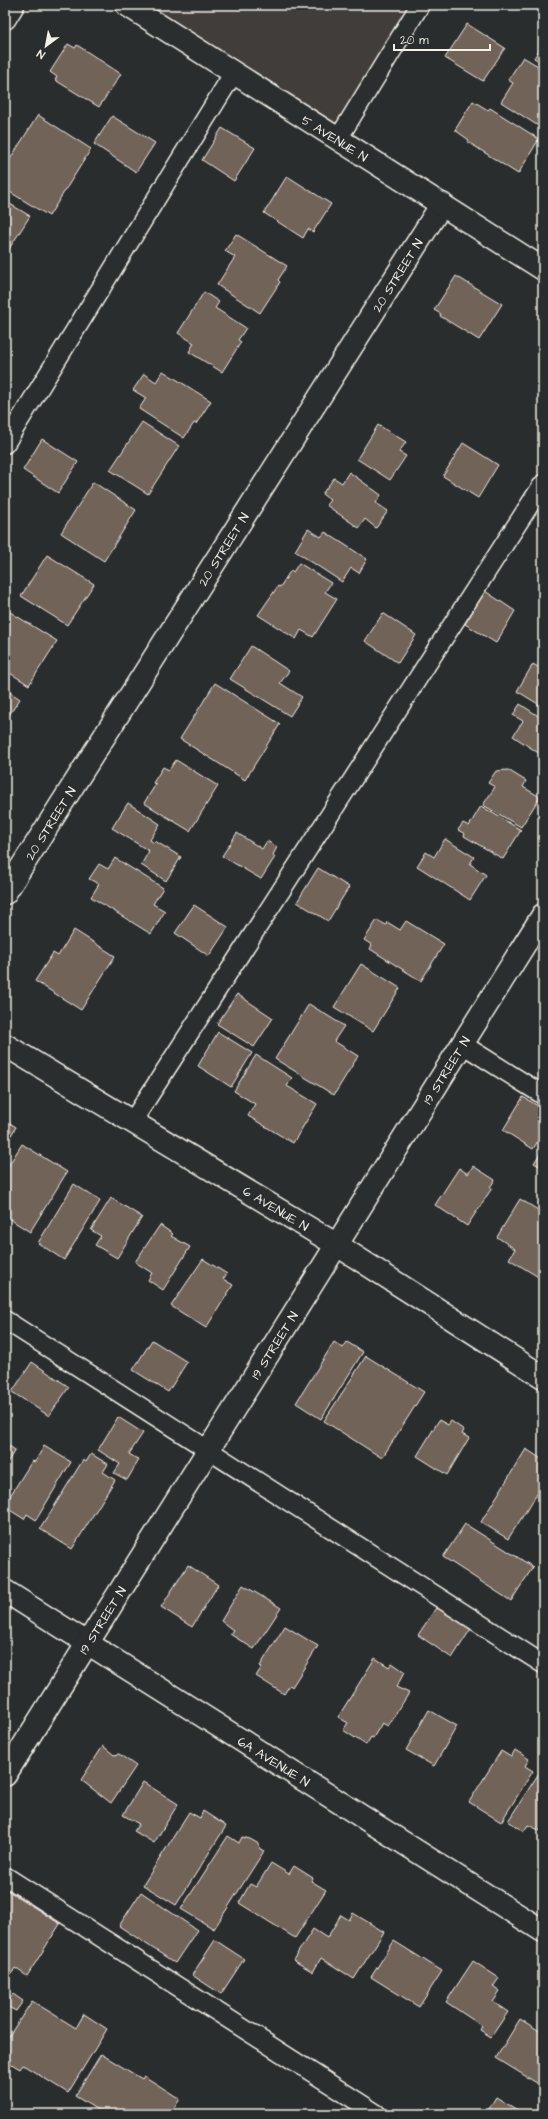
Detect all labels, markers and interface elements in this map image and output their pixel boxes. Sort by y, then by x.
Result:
north arrow [26,26,66,66]
scale bar [394,26,490,52]
text: 20 m [400,32,429,49]
text: N [34,46,48,62]
street label: 5 AVENUE N [298,111,371,166]
street label: 20 STREET N [368,235,428,316]
street label: 20 STREET N [194,509,254,590]
street label: 20 STREET N [21,783,81,864]
street label: 19 STREET N [419,1033,475,1108]
street label: 6 AVENUE N [239,1182,312,1236]
street label: 19 STREET N [247,1308,303,1383]
street label: 19 STREET N [75,1583,131,1658]
street label: 6A AVENUE N [234,1732,313,1791]

